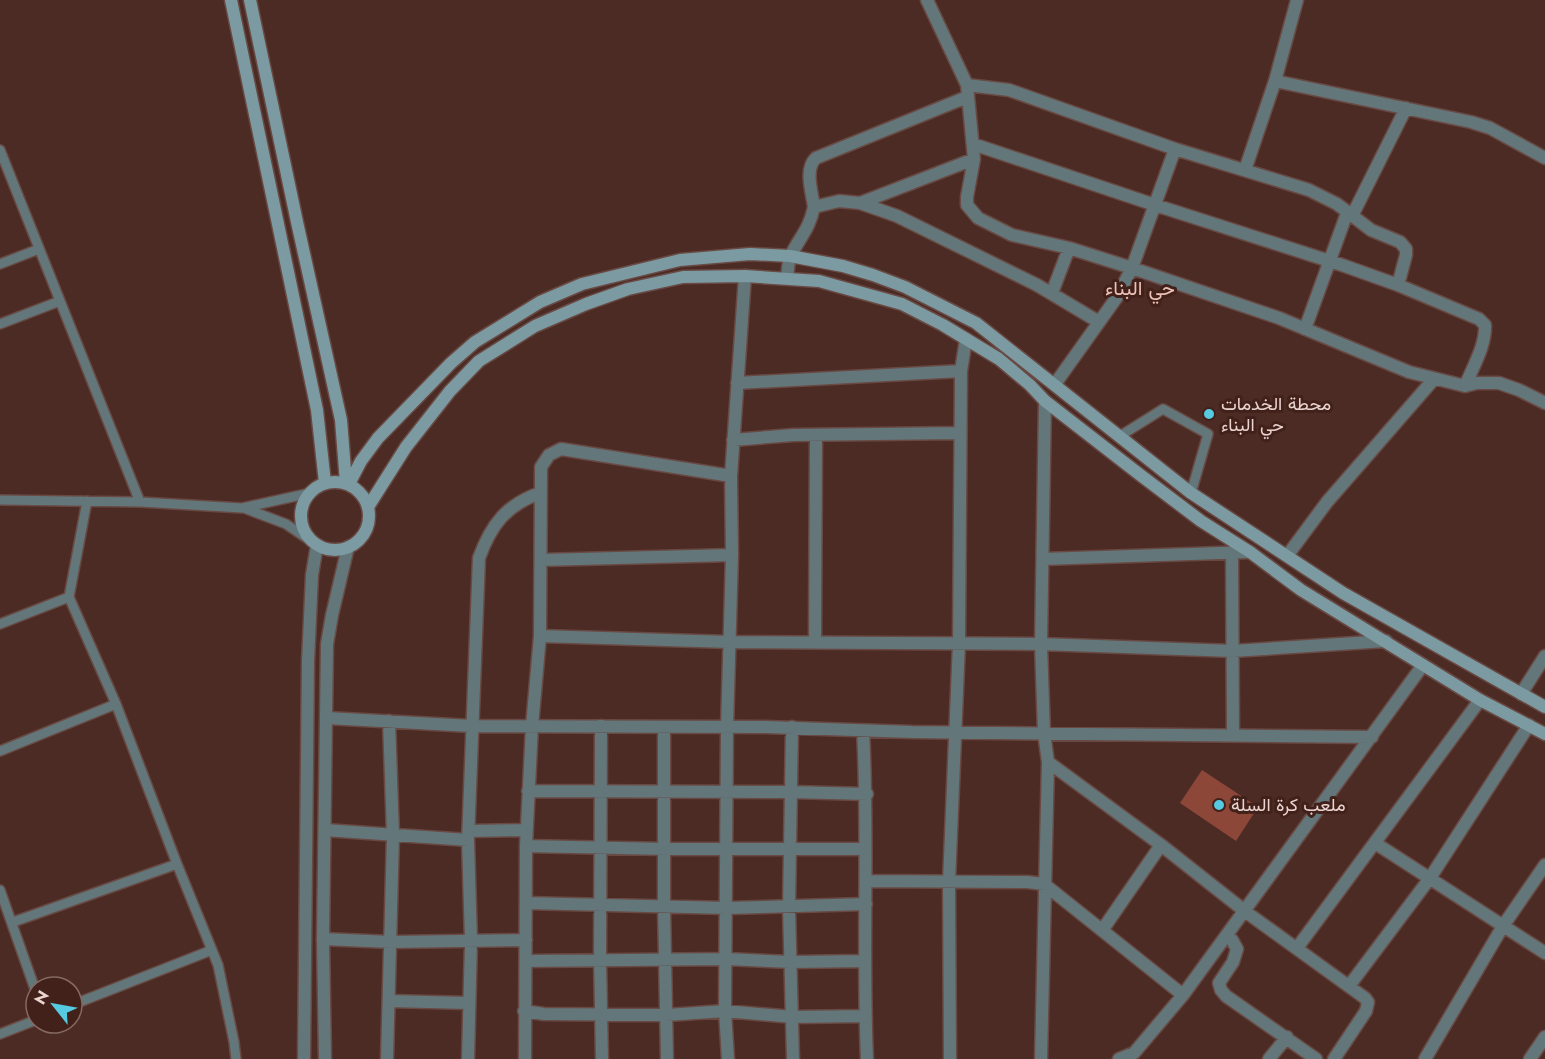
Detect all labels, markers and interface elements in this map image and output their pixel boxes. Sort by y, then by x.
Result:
district label: حي البناء [1105,274,1175,305]
place label: محطة الخدمات حي البناء [1221,391,1331,440]
marker: محطة الخدمات حي البناء [1202,407,1216,421]
place label: ملعب كرة السلة [1231,792,1346,818]
marker: ملعب كرة السلة [1212,798,1226,812]
north arrow [24,975,84,1035]
text: N [28,986,55,1009]

